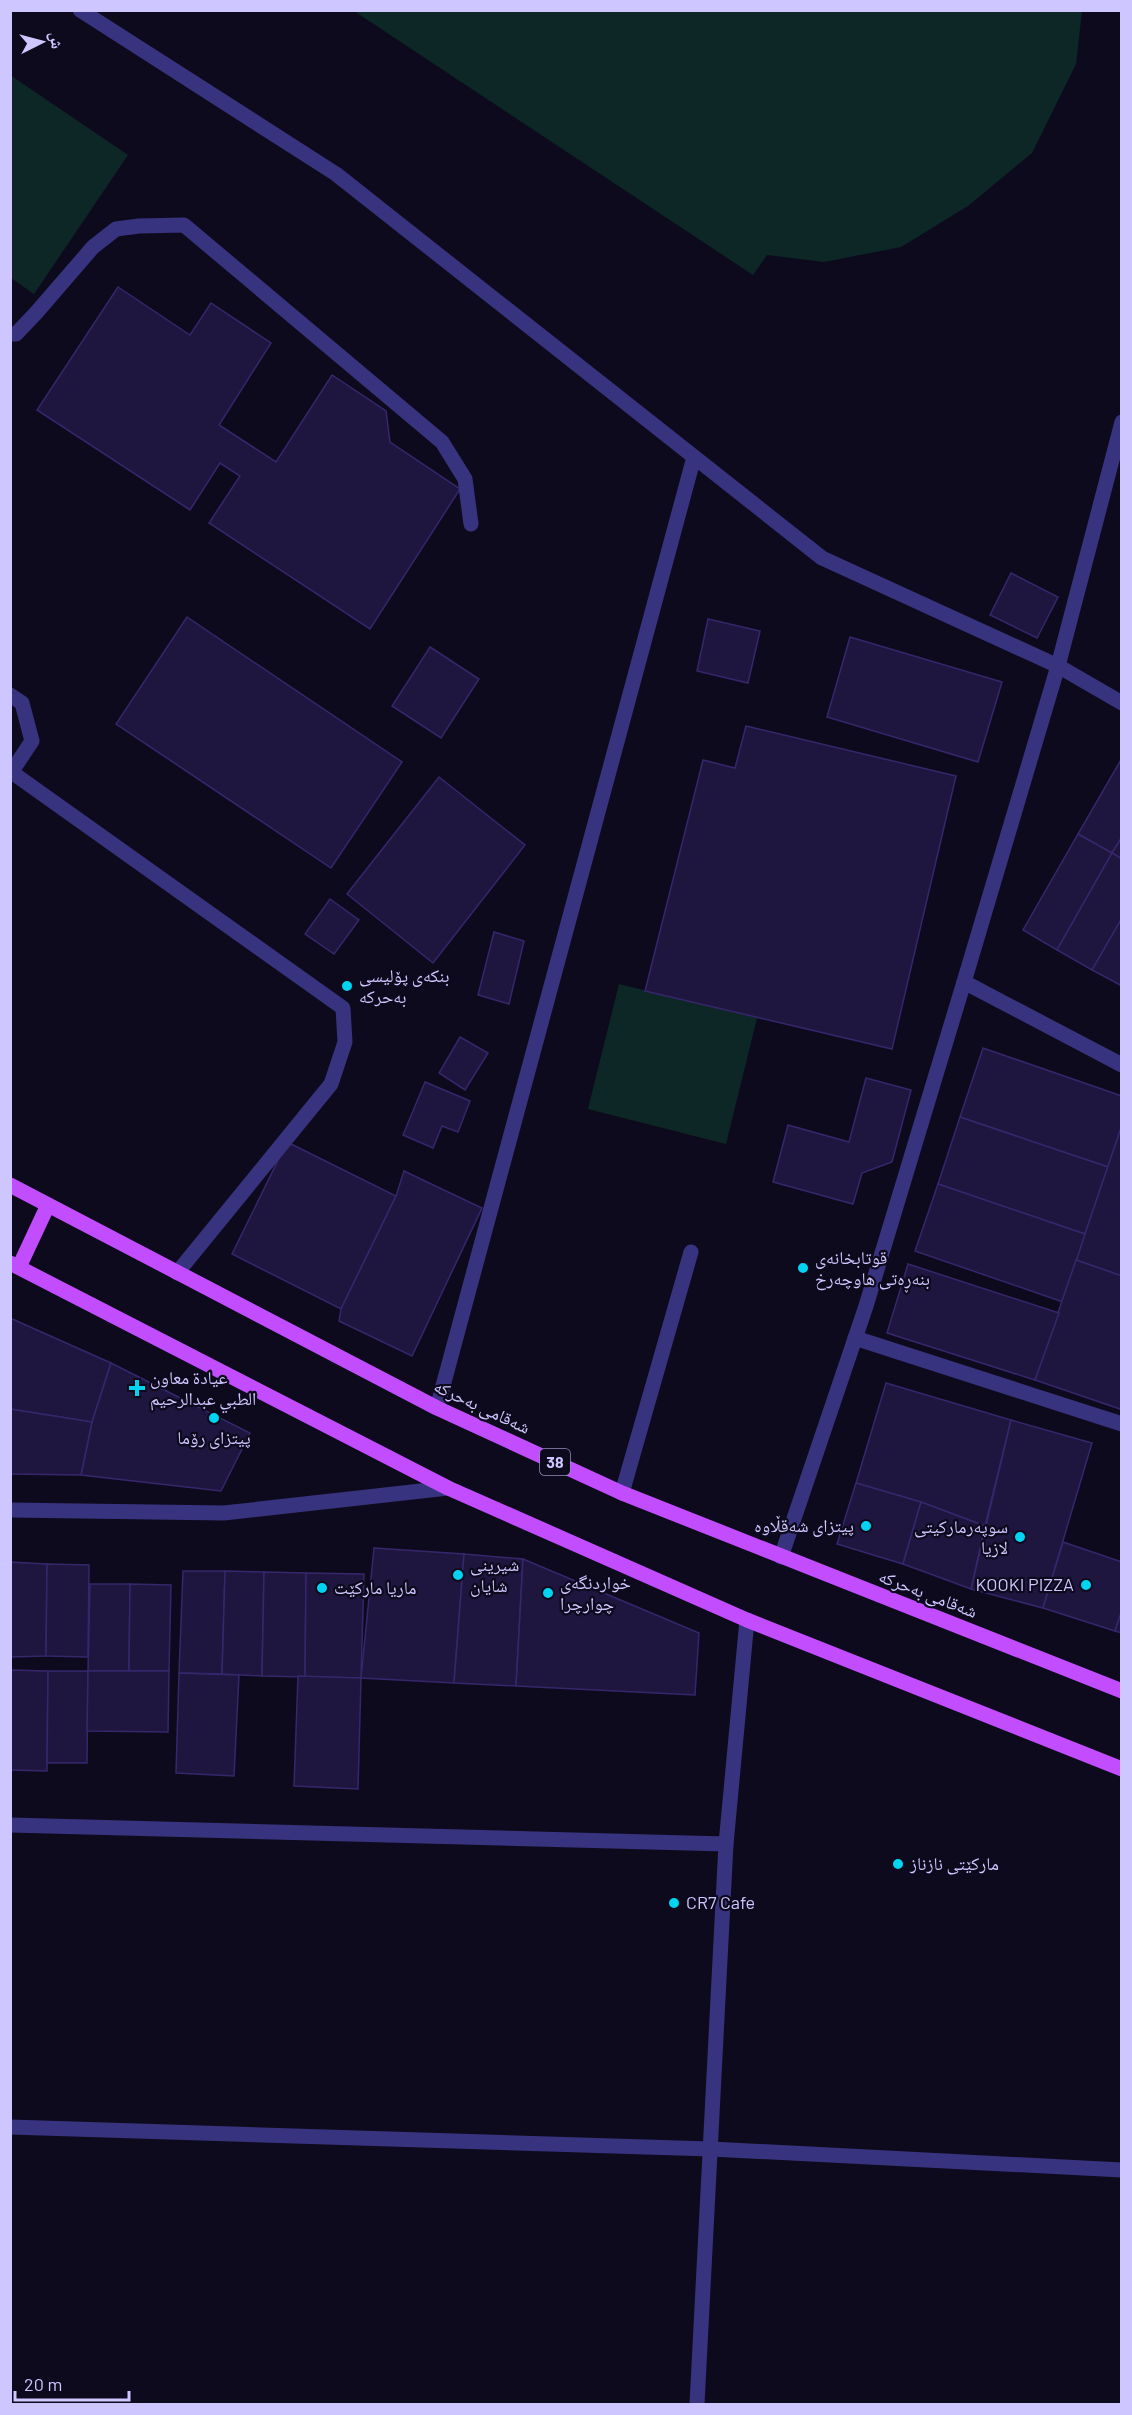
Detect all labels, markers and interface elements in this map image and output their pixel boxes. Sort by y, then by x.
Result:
north arrow [12,12,72,72]
text: ش [46,31,68,50]
place label: بنکەی پۆلیسی بەحرکە [359,964,450,1008]
marker: بنکەی پۆلیسی بەحرکە [340,979,354,993]
place label: قوتابخانەی بنەڕەتی هاوچەرخ [815,1246,930,1293]
marker: قوتابخانەی بنەڕەتی هاوچەرخ [796,1261,810,1275]
place label: عيادة معاون الطبي عبدالرحيم [150,1366,256,1414]
street label: شەقامی بەحرکە [430,1374,534,1439]
marker: عيادة معاون الطبي عبدالرحيم [128,1379,146,1397]
marker: پیتزای رۆما [207,1411,221,1425]
place label: پیتزای رۆما [177,1426,251,1449]
road number: 38 [540,1449,570,1475]
place label: پیتزای شەقڵاوە [754,1514,854,1537]
place label: سوپه‌رمارکیتی لازیا [914,1515,1008,1558]
marker: پیتزای شەقڵاوە [859,1519,873,1533]
marker: سوپه‌رمارکیتی لازیا [1013,1530,1027,1544]
place label: شیرینی شایان [470,1553,519,1597]
street label: شەقامی بەحرکە [876,1564,981,1623]
marker: شیرینی شایان [451,1568,465,1582]
place label: خواردنگەی چوارچرا [560,1571,631,1615]
place label: KOOKI PIZZA [976,1573,1074,1595]
place label: ماریا مارکێت [334,1576,416,1598]
marker: KOOKI PIZZA [1079,1578,1093,1592]
marker: ماریا مارکێت [315,1581,329,1595]
marker: خواردنگەی چوارچرا [541,1586,555,1600]
place label: مارکێتی نازناز [909,1852,999,1875]
marker: مارکێتی نازناز [891,1857,905,1871]
place label: CR7 Cafe [686,1891,755,1913]
marker: CR7 Cafe [667,1896,681,1910]
scale bar [15,2364,129,2402]
text: 20 m [24,2373,62,2395]

